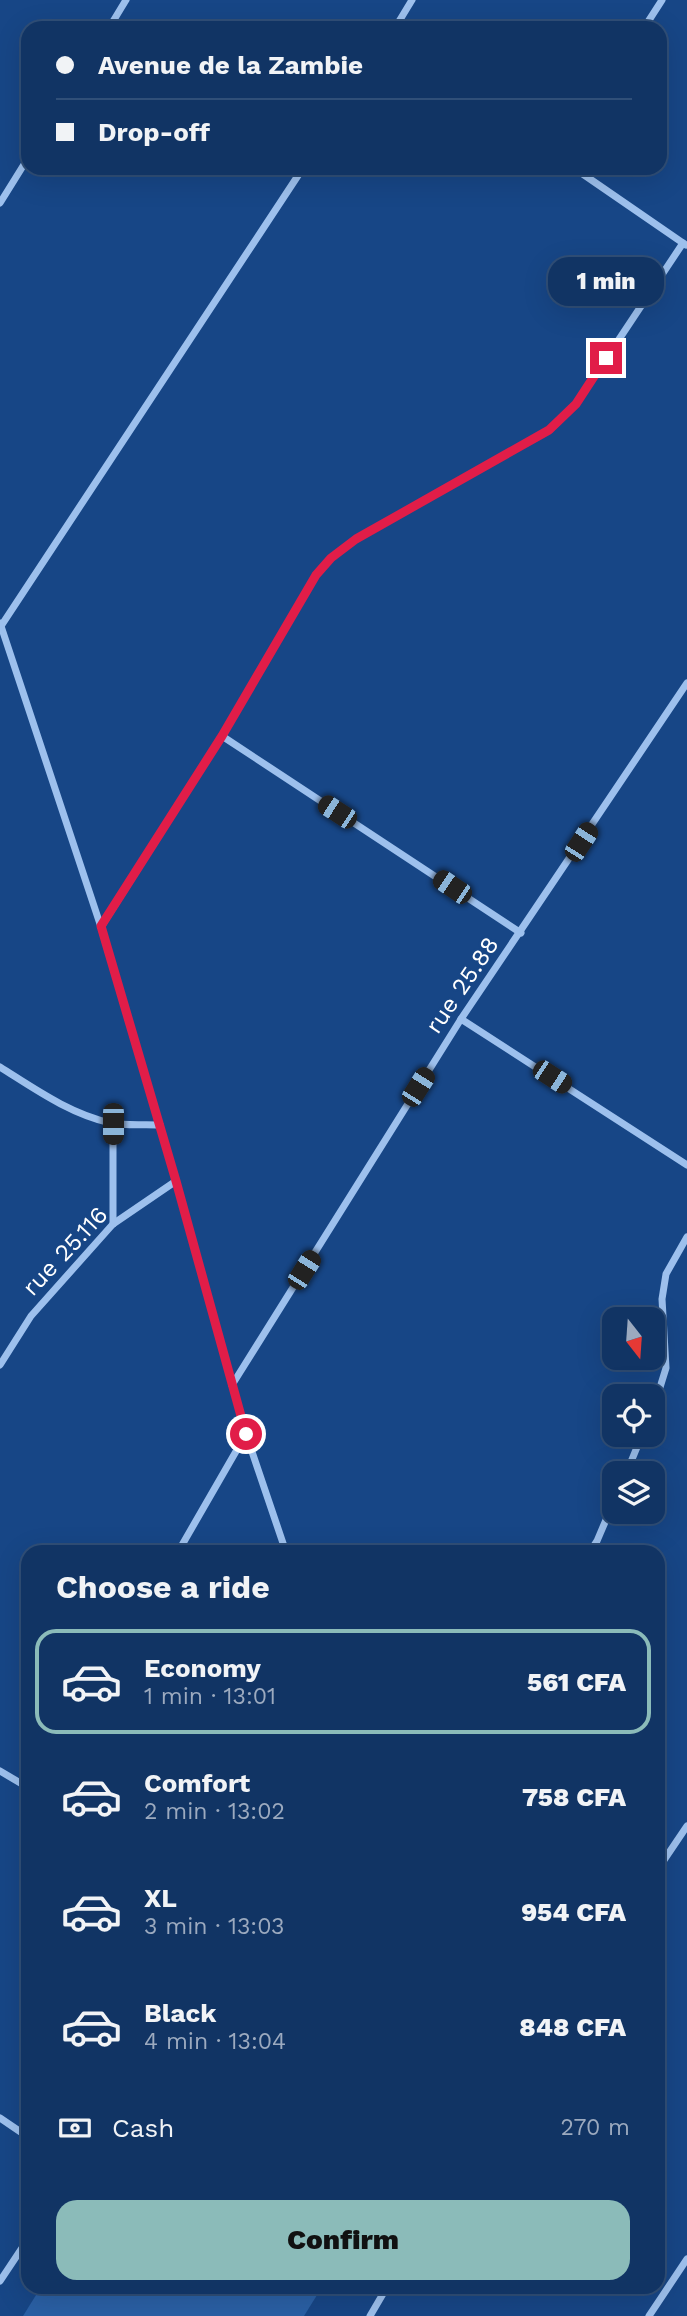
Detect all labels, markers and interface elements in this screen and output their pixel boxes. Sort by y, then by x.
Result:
text: Avenue de la Zambie [98,50,363,80]
text: Drop-off [98,117,210,147]
callout: 1 min [548,256,664,306]
text: 1 min [576,268,636,295]
route end [590,342,622,374]
car [314,792,361,832]
car [561,819,602,865]
car [429,867,476,907]
street label: rue 25.88 [419,931,505,1039]
car [529,1057,576,1097]
car [398,1064,439,1110]
car [103,1103,124,1145]
street label: rue 25.116 [17,1201,113,1301]
car [284,1247,325,1293]
north arrow [602,1307,665,1370]
map controls [602,1307,665,1524]
button: locate [602,1384,665,1447]
route start [230,1418,262,1450]
button: layers [602,1461,665,1524]
text: Choose a ride [56,1568,270,1606]
icon: car [60,1650,123,1713]
text: Economy [144,1653,261,1683]
text: 561 CFA [527,1667,626,1697]
text: 1 min · 13:01 [144,1683,276,1710]
icon: car [60,1765,123,1828]
text: Comfort [144,1768,250,1798]
text: 758 CFA [522,1782,626,1812]
text: 2 min · 13:02 [144,1798,285,1825]
icon: car [60,1880,123,1943]
text: XL [144,1883,177,1913]
text: 954 CFA [521,1897,626,1927]
text: 3 min · 13:03 [144,1913,284,1940]
icon: car [60,1995,123,2058]
text: Black [144,1998,216,2028]
text: 848 CFA [519,2012,626,2042]
text: 4 min · 13:04 [144,2028,286,2055]
icon: cash [56,2109,94,2147]
text: Cash [112,2113,174,2143]
text: 270 m [561,2114,630,2141]
button: Confirm [56,2200,630,2280]

